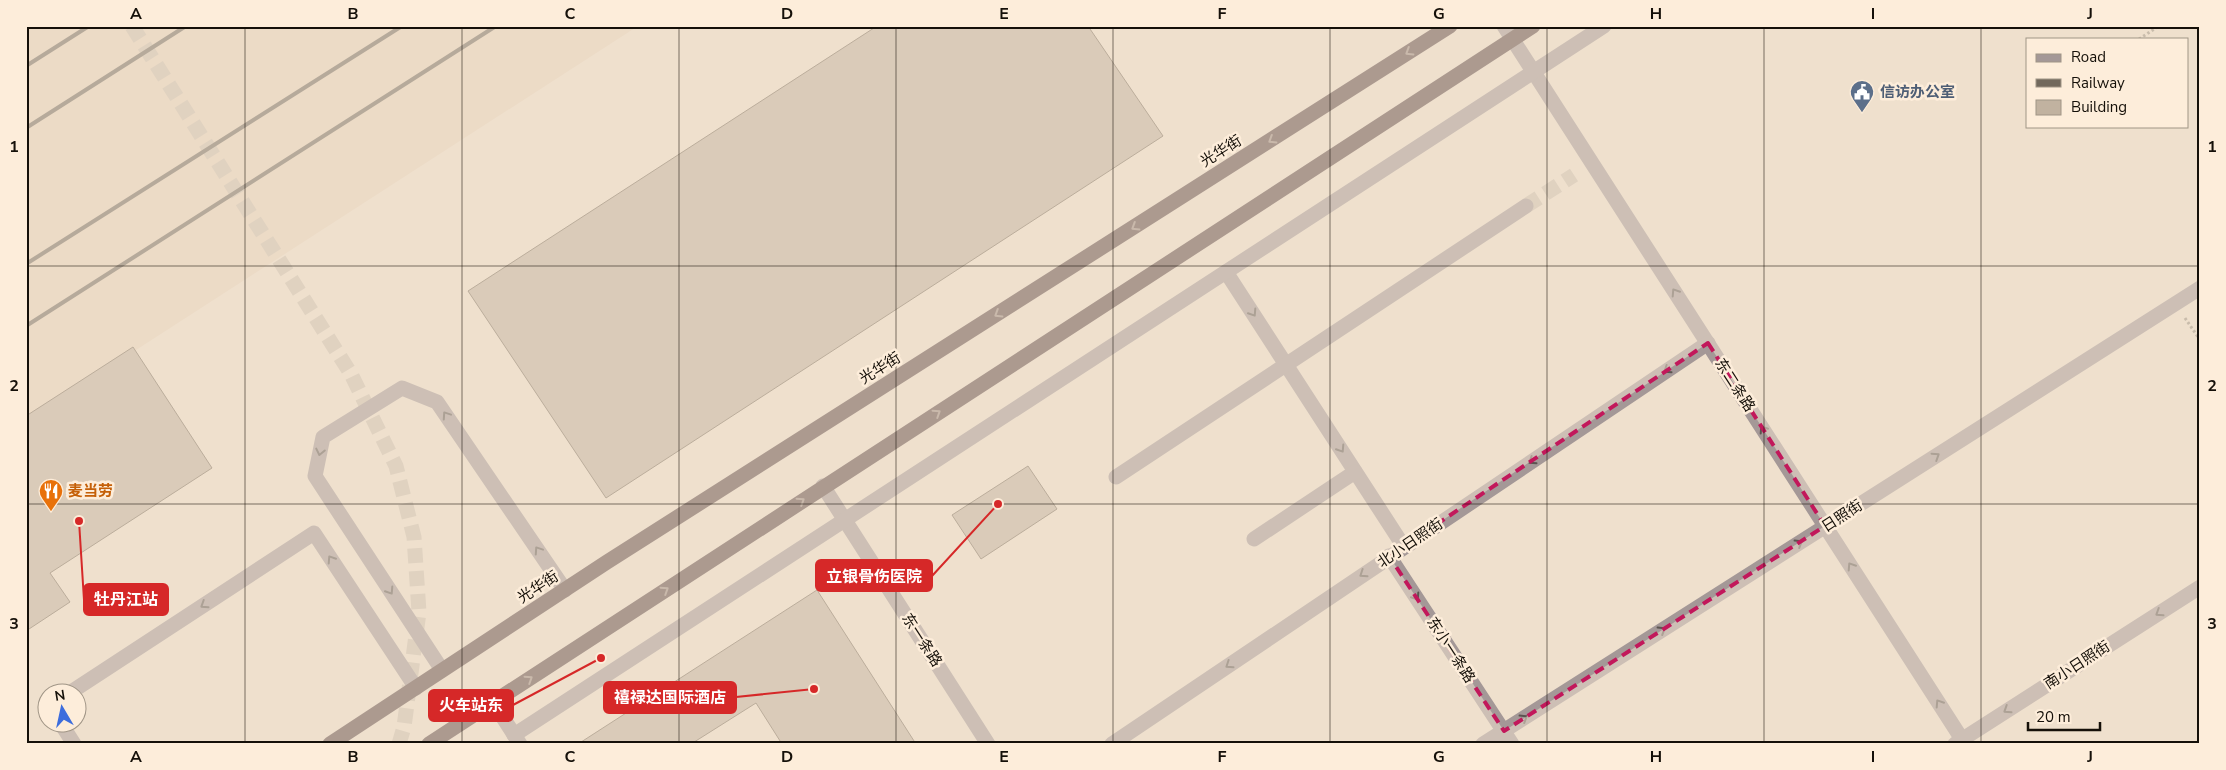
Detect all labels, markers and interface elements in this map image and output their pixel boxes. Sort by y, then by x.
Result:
text: A [130,3,142,25]
text: B [347,3,359,25]
text: C [565,3,576,25]
text: D [781,3,793,25]
text: E [999,3,1009,25]
text: F [1218,3,1227,25]
text: G [1433,3,1445,25]
text: H [1650,3,1662,25]
text: I [1871,3,1875,25]
text: J [2086,3,2093,25]
legend [2026,38,2188,128]
one-way arrow [1406,46,1415,56]
text: Road [2071,47,2106,67]
text: Railway [2071,73,2125,93]
public building icon: 信访办公室 [1849,79,1875,113]
place label: 信访办公室 [1880,82,1955,102]
text: Building [2071,97,2127,117]
street label: 光华街 [1197,131,1245,171]
one-way arrow [1268,133,1277,143]
text: 1 [9,136,19,158]
text: 1 [2207,136,2217,158]
one-way arrow [1131,220,1140,230]
one-way arrow [1672,289,1682,298]
one-way arrow [1246,307,1256,316]
one-way arrow [994,308,1003,317]
street label: 光华街 [856,348,904,388]
street label: 东二条路 [1710,354,1760,416]
one-way arrow [1664,364,1673,374]
text: 2 [9,375,19,397]
text: 2 [2207,375,2217,397]
one-way arrow [931,409,940,419]
one-way arrow [443,412,452,421]
one-way arrow [1760,426,1769,435]
one-way arrow [1334,444,1344,453]
one-way arrow [315,448,326,457]
one-way arrow [1930,453,1939,462]
one-way arrow [1529,455,1538,464]
restaurant icon: 麦当劳 [38,478,64,512]
place label: 麦当劳 [68,481,113,501]
street label: 日照街 [1818,495,1866,537]
one-way arrow [795,498,804,507]
street label: 北小日照街 [1373,514,1447,572]
one-way arrow [1793,540,1802,550]
one-way arrow [534,546,544,555]
one-way arrow [328,556,337,565]
callout: 立银骨伤医院 [816,560,932,591]
one-way arrow [1848,562,1857,572]
street label: 光华街 [514,566,562,608]
text: 立银骨伤医院 [826,566,922,588]
one-way arrow [1359,568,1369,577]
callout: 牡丹江站 [84,584,168,615]
one-way arrow [384,586,394,595]
one-way arrow [659,587,668,596]
text: 牡丹江站 [94,589,158,611]
one-way arrow [1410,591,1419,600]
one-way arrow [201,599,210,608]
one-way arrow [2155,607,2164,616]
street label: 东一条路 [897,609,947,671]
text: 3 [9,613,19,635]
street label: 东小一条路 [1422,613,1480,687]
text: 3 [2207,613,2217,635]
one-way arrow [1656,627,1665,637]
street label: 南小日照街 [2040,636,2114,694]
one-way arrow [1225,659,1234,668]
one-way arrow [523,676,532,685]
north arrow [38,682,88,732]
callout: 禧禄达国际酒店 [604,682,736,713]
text: N [53,685,67,706]
text: 禧禄达国际酒店 [614,687,726,709]
callout: 火车站东 [429,690,513,721]
text: 火车站东 [439,695,503,717]
one-way arrow [1935,699,1945,708]
scale bar [2028,700,2101,732]
one-way arrow [2003,704,2013,713]
text: 20 m [2036,707,2071,727]
one-way arrow [1519,714,1528,724]
text: A [130,746,142,768]
text: B [347,746,359,768]
text: C [565,746,576,768]
text: D [781,746,793,768]
text: E [999,746,1009,768]
text: F [1218,746,1227,768]
text: G [1433,746,1445,768]
text: H [1650,746,1662,768]
text: I [1871,746,1875,768]
text: J [2086,746,2093,768]

